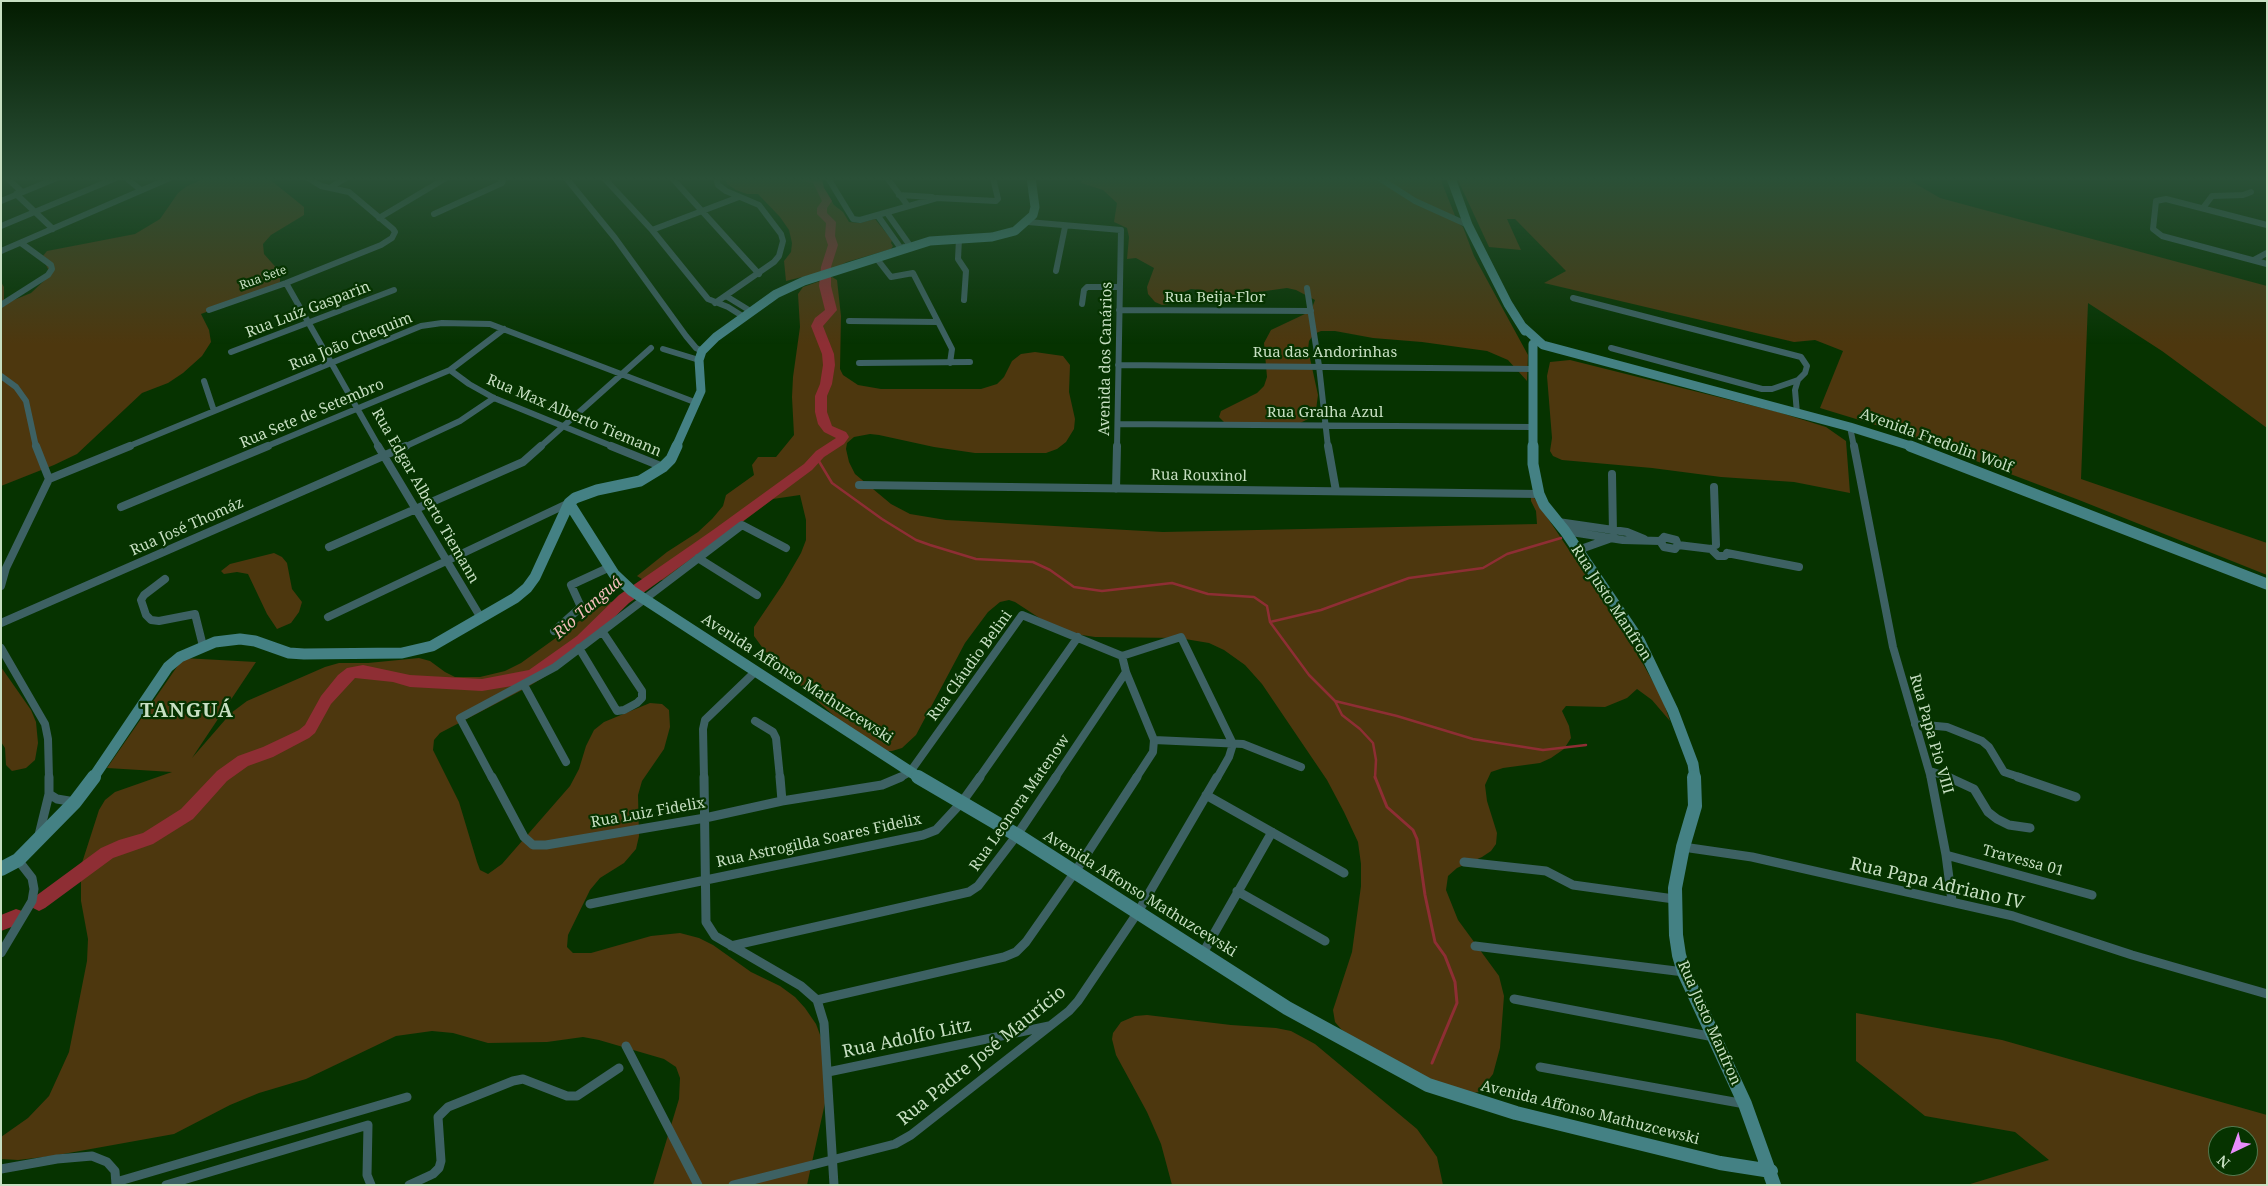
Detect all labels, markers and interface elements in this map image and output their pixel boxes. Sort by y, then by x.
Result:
street label: Rua Sete [238,263,288,293]
street label: Rua Luíz Gasparin [243,278,373,342]
street label: Avenida dos Canários [1096,282,1116,436]
street label: Rua Beija-Flor [1164,289,1266,307]
street label: Rua João Chequim [287,309,415,375]
street label: Rua das Andorinhas [1253,344,1397,362]
street label: Rua Max Alberto Tiemann [484,371,664,461]
street label: Rua Sete de Setembro [237,375,387,453]
street label: Rua Gralha Azul [1267,404,1383,422]
street label: Rua Edgar Alberto Tiemann [367,405,483,587]
street label: Avenida Fredolin Wolf [1857,405,2015,477]
street label: Rua Rouxinol [1151,466,1247,486]
street label: Rua José Thomáz [128,494,246,560]
street label: Rua Justo Manfron [1567,542,1655,664]
water label: Rio Tanguá [550,573,626,643]
street label: Rua Cláudio Belini [924,607,1016,725]
street label: Avenida Affonso Mathuzcewski [698,610,896,748]
street label: Rua Papa Pio VIII [1905,672,1957,796]
district label: TANGUÁ [139,699,235,723]
street label: Rua Leonora Matenow [966,731,1074,875]
street label: Rua Luiz Fidelix [589,794,707,832]
street label: Rua Astrogilda Soares Fidelix [715,810,923,872]
street label: Avenida Affonso Mathuzcewski [1040,827,1240,961]
street label: Travessa 01 [1980,841,2066,881]
street label: Rua Papa Adriano IV [1848,853,2026,915]
street label: Rua Justo Manfron [1673,958,1745,1088]
street label: Rua Padre José Maurício [894,982,1070,1130]
street label: Rua Adolfo Litz [840,1015,974,1063]
street label: Avenida Affonso Mathuzcewski [1479,1077,1701,1149]
north arrow [2208,1126,2258,1176]
text: N [2213,1151,2234,1173]

